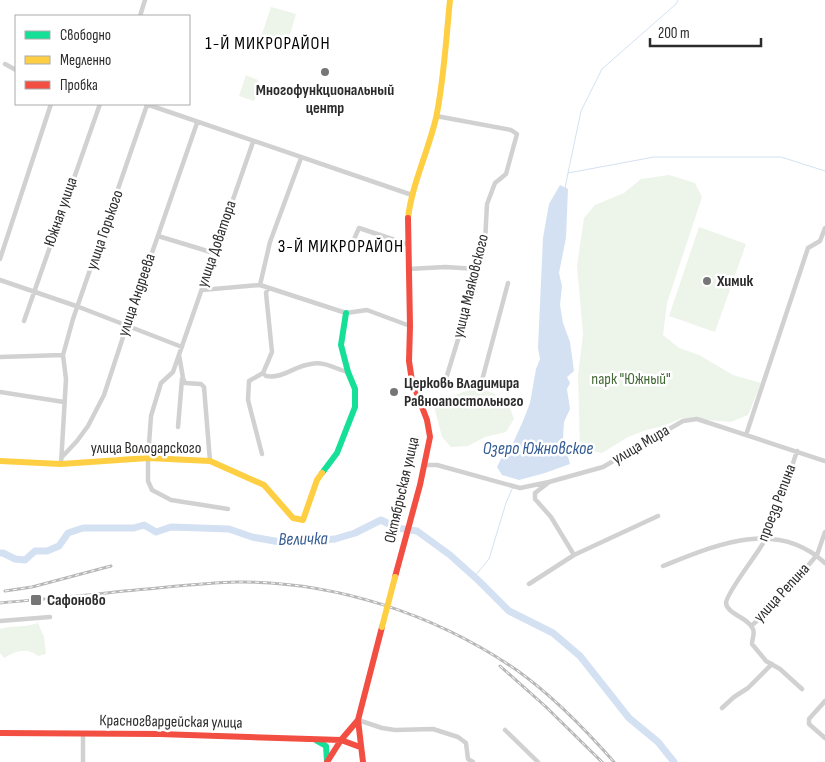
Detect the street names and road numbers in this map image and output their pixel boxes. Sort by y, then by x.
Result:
street label: Южная улица [40,175,82,249]
street label: улица Горького [82,188,128,272]
street label: улица Доватора [193,198,241,290]
street label: улица Маяковского [449,232,493,340]
street label: улица Андреева [114,251,160,339]
street label: улица Мира [609,421,673,469]
street label: Октябрьская улица [381,435,423,545]
street label: улица Володарского [91,439,201,458]
street label: проезд Репина [754,462,800,544]
street label: улица Репина [750,560,814,626]
street label: Красногвардейская улица [99,711,243,733]

